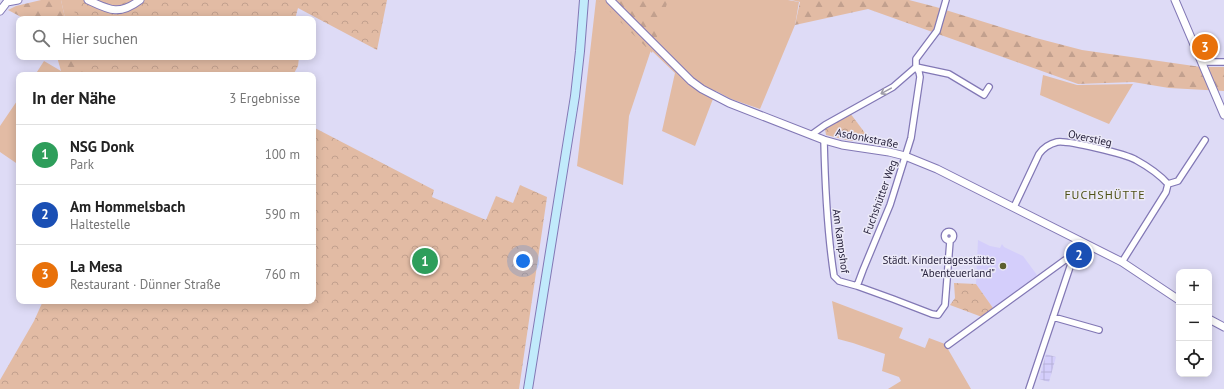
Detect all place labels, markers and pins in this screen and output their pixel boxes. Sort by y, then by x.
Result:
pin: 3 [1192,32,1218,62]
pin: 2 [1066,240,1092,270]
pin: 1 [412,246,438,276]
place label: Städt. Kindertagesstätte "Abenteuerland" [882,253,995,280]
marker: Städt. Kindertagesstätte "Abenteuerland" [998,261,1008,271]

